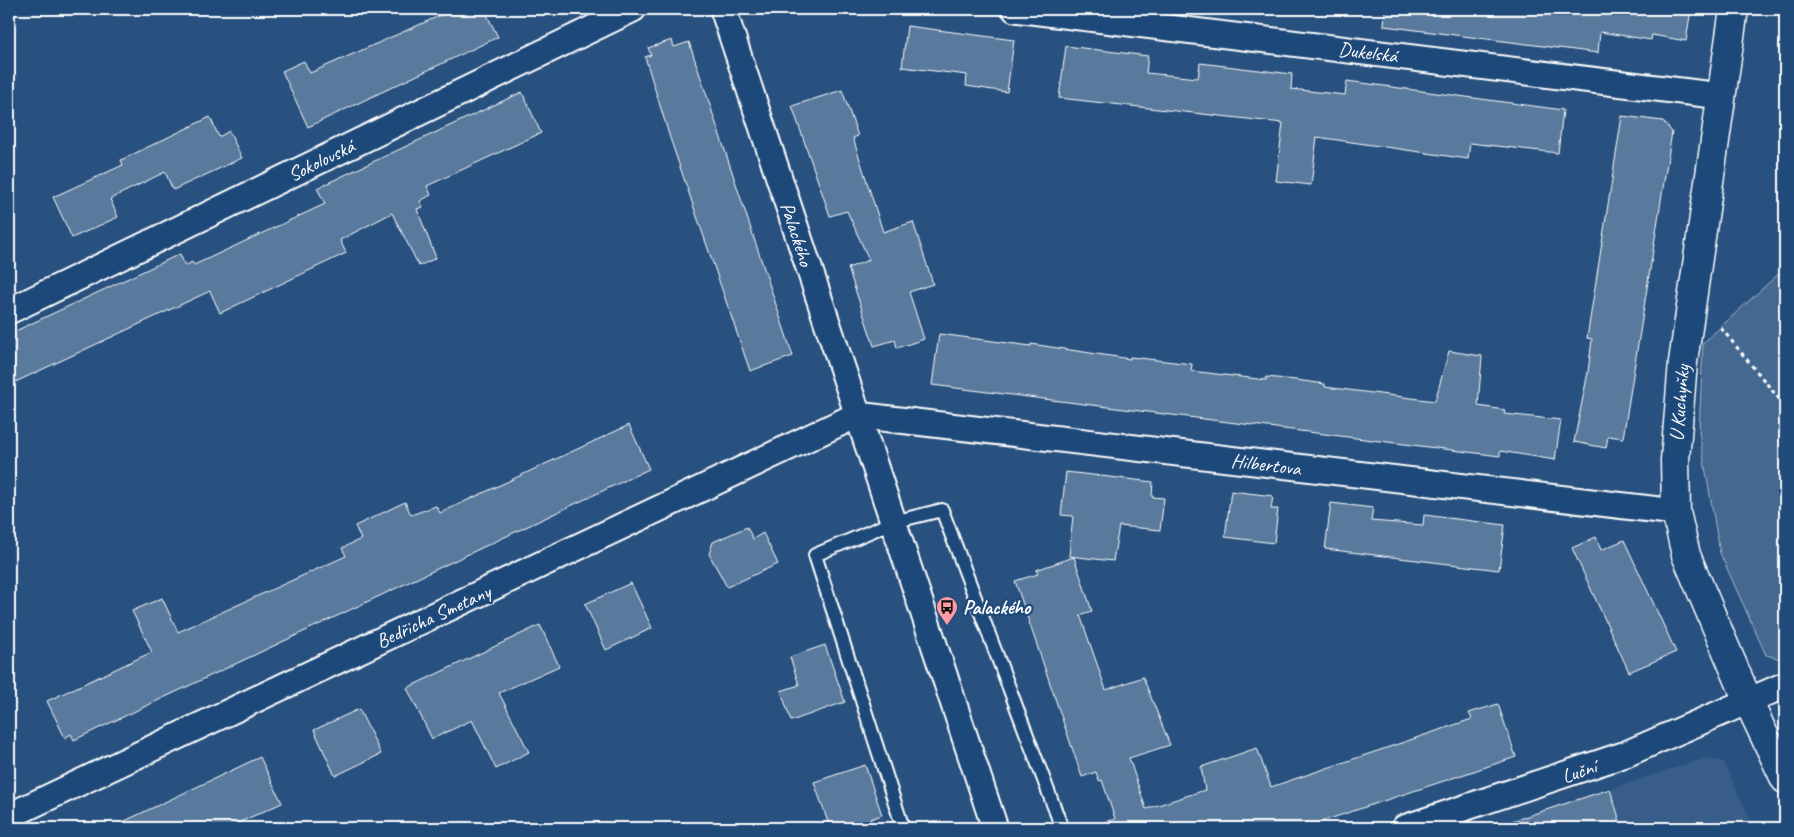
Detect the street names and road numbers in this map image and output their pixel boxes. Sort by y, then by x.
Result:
street label: Dukelská [1337,36,1401,69]
street label: Sokolovská [284,133,361,187]
street label: Palackého [774,199,819,270]
street label: U Kuchyňky [1664,363,1695,442]
street label: Hilbertova [1230,448,1303,481]
street label: Bedřicha Smetany [372,578,496,654]
street label: Luční [1559,753,1604,789]

